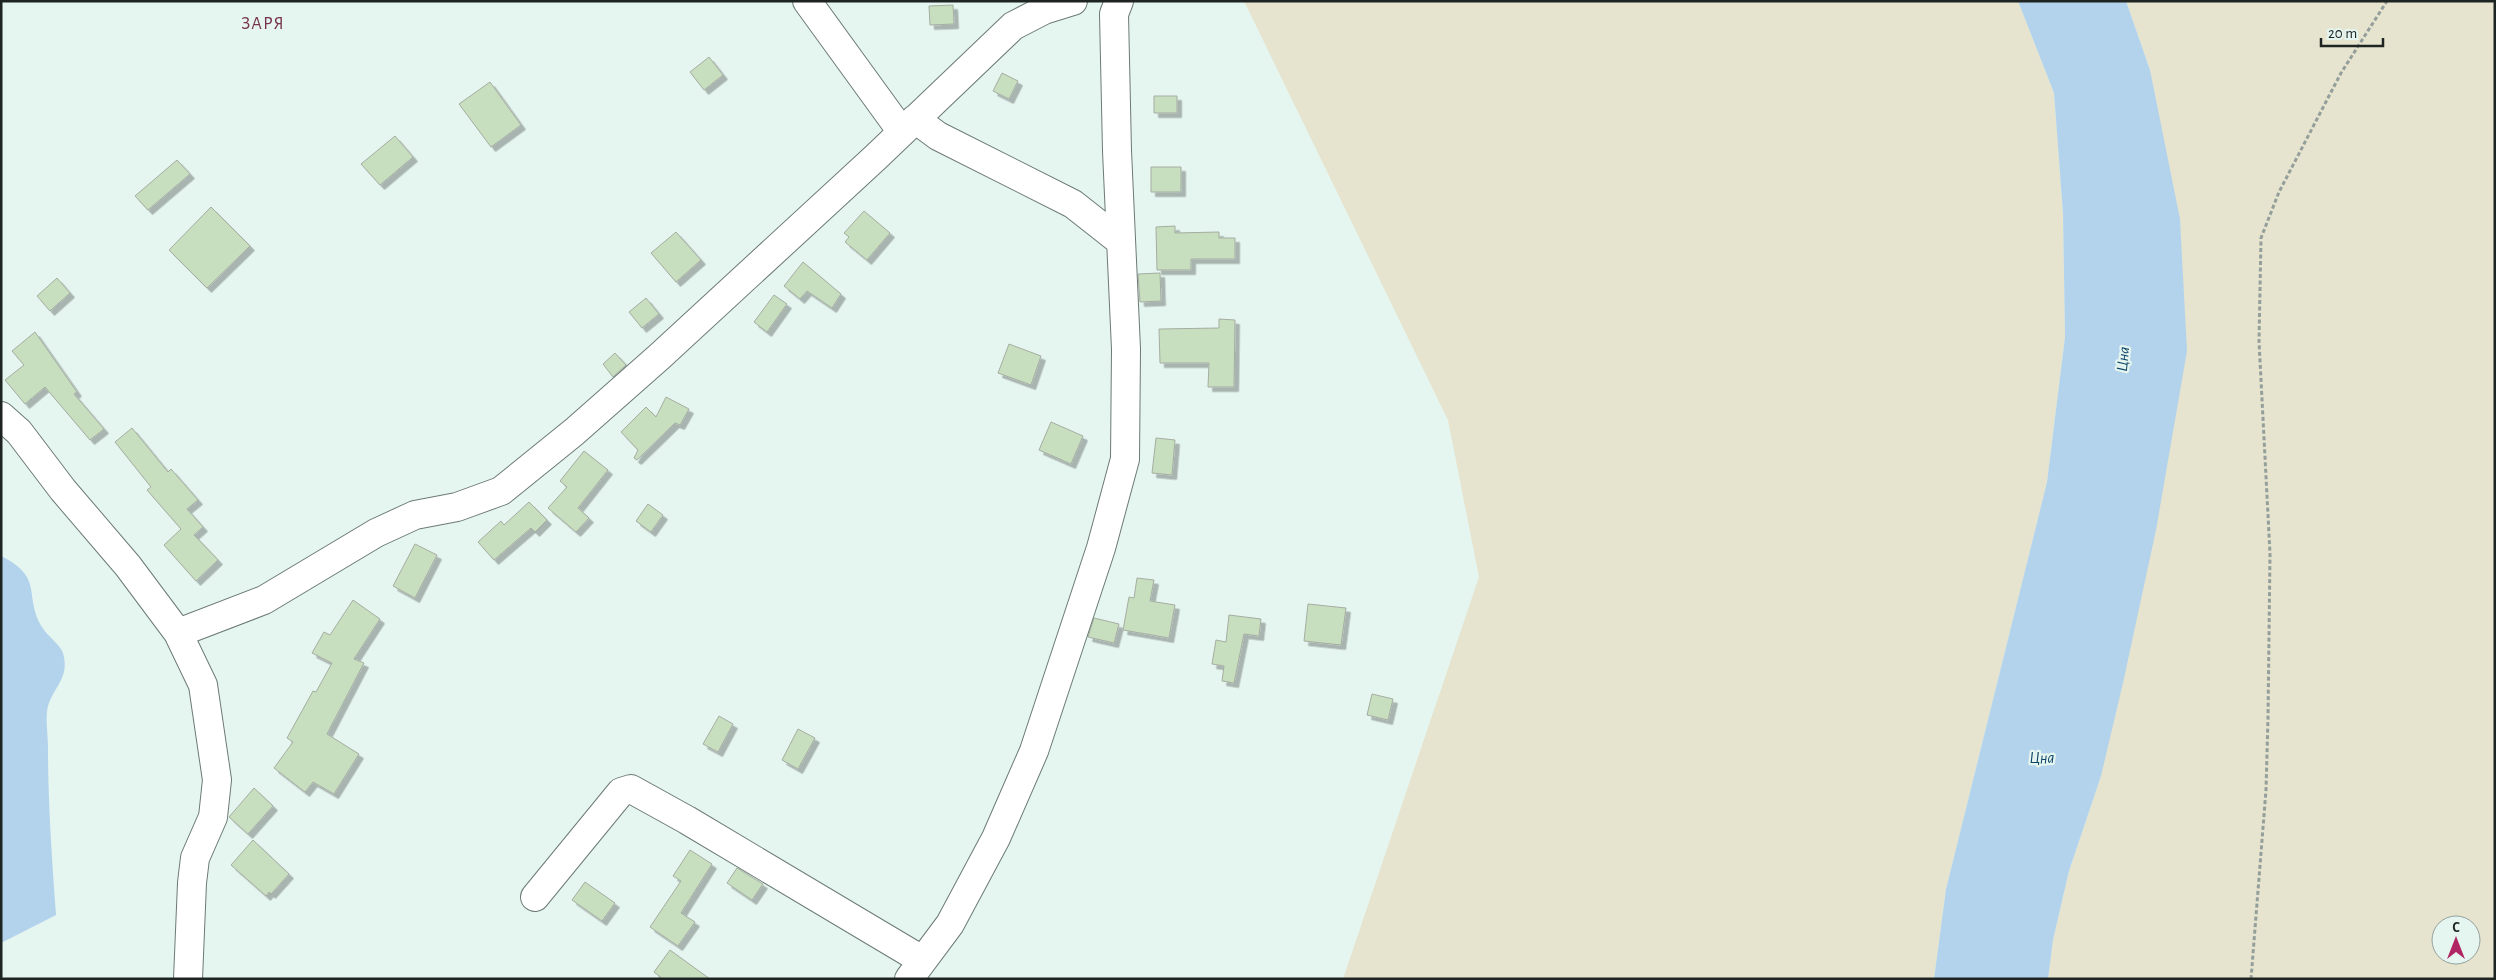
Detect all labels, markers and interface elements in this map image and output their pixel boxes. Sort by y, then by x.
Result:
district label: ЗАРЯ [241,15,285,33]
scale bar [2321,15,2384,47]
text: 20 m [2328,26,2357,41]
water label: Цна [2114,346,2132,372]
water label: Цна [2030,750,2055,766]
north arrow [2431,915,2481,965]
text: С [2452,921,2460,935]

